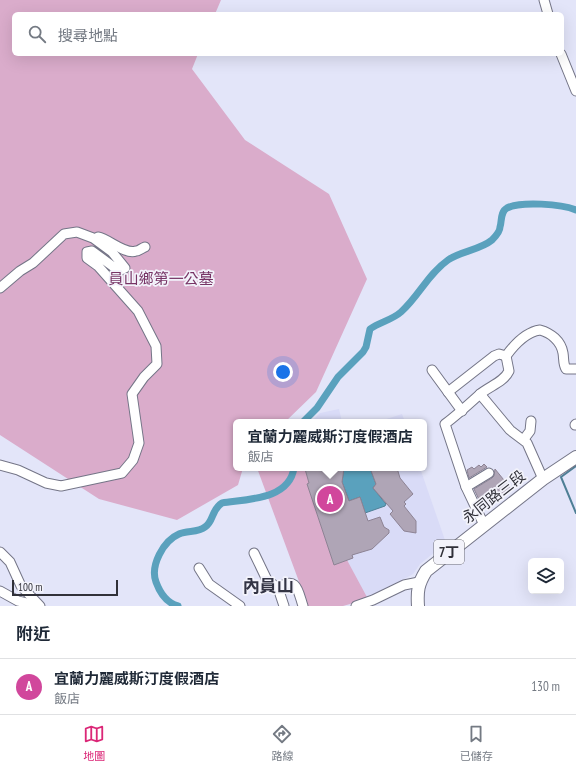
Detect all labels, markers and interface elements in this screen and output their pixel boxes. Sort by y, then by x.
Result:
search box [12,12,564,56]
icon: search [26,23,48,45]
text: 搜尋地點 [58,26,118,45]
park label: 員山鄉第一公墓 [108,269,214,288]
your location [273,362,293,382]
popup [233,419,427,471]
text: 宜蘭力麗威斯汀度假酒店 [247,427,413,446]
text: 飯店 [247,448,274,465]
street label: 永同路三段 [458,466,529,527]
pin: A [317,484,343,514]
road number: 7丁 [434,540,464,564]
map controls [528,558,564,594]
button: layers [528,558,564,594]
district label: 內員山 [243,575,294,597]
scale bar [12,578,118,597]
text: 100 m [18,580,42,594]
text: 附近 [16,623,50,645]
text: 宜蘭力麗威斯汀度假酒店 [54,669,219,688]
text: A [26,678,32,695]
text: 130 m [531,678,560,695]
text: 飯店 [54,690,80,707]
tab: 地圖 [83,723,105,763]
tab: 路線 [271,723,293,763]
tab: 已儲存 [460,723,493,763]

